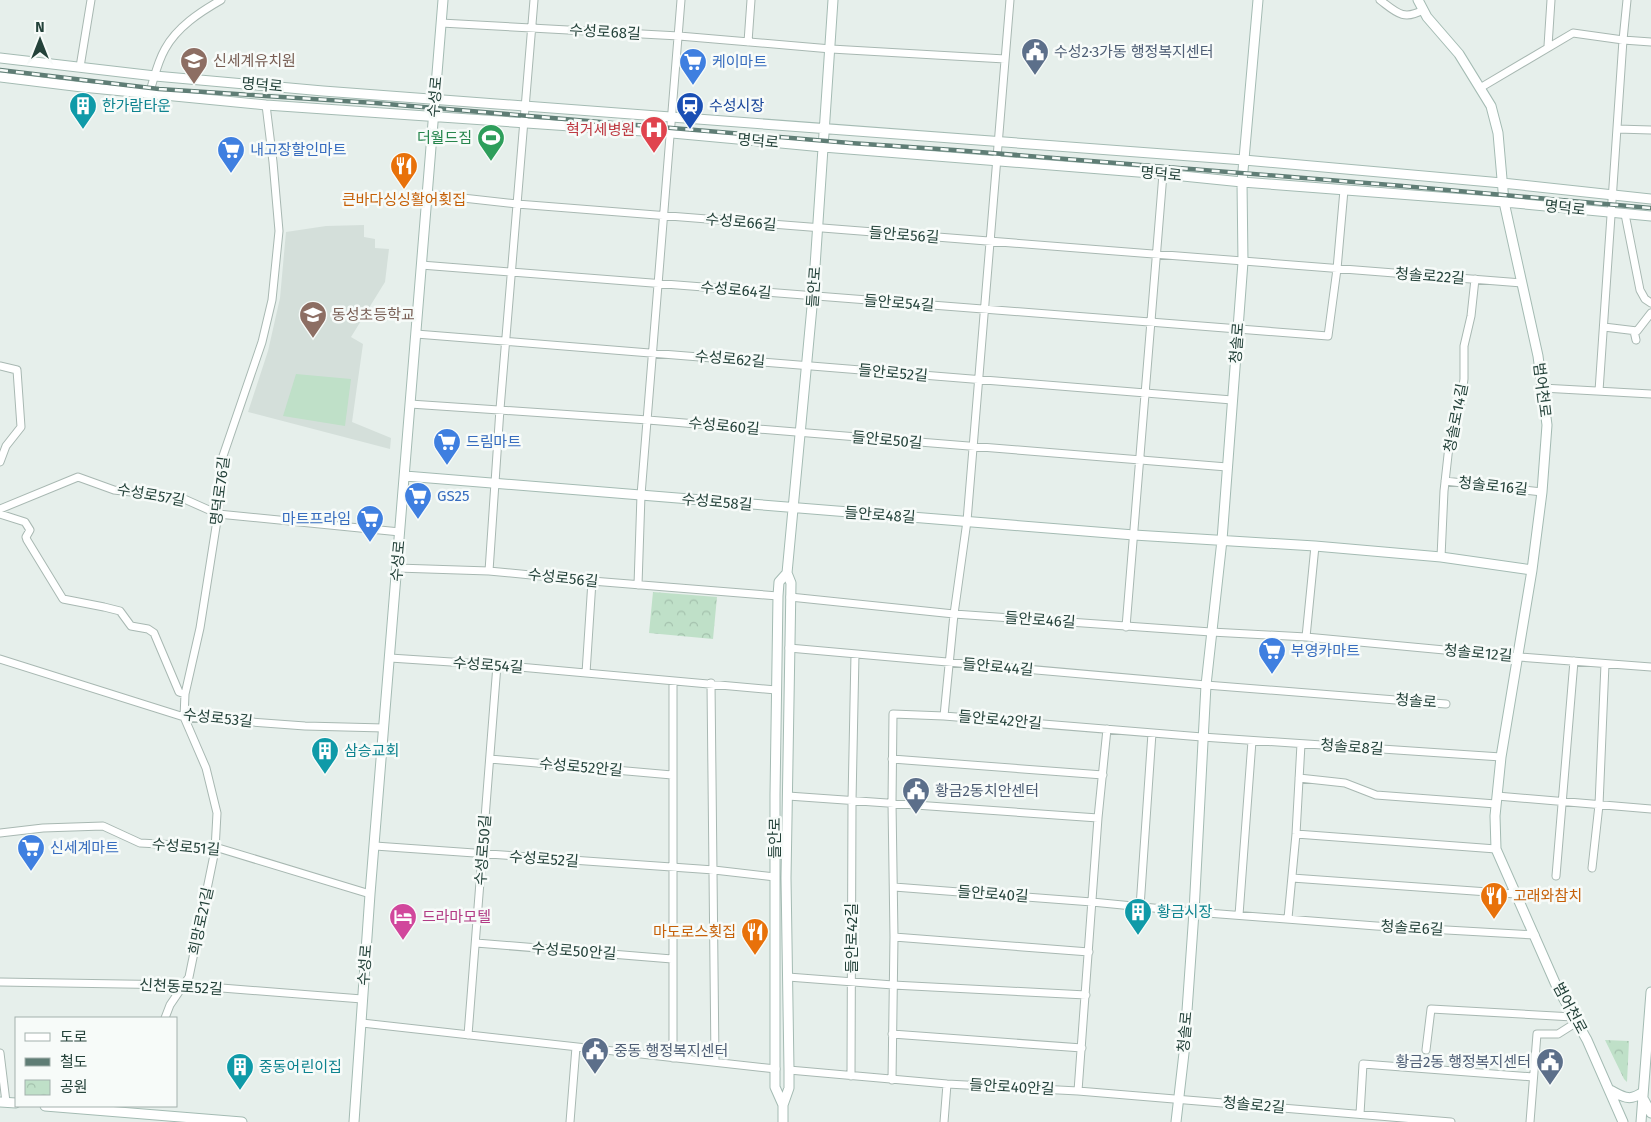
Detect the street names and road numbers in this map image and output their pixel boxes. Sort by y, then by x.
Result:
street label: 수성로68길 [569,21,641,43]
street label: 명덕로 [241,74,283,96]
street label: 수성로 [424,76,446,118]
street label: 명덕로 [737,130,779,152]
street label: 명덕로 [1140,163,1182,185]
street label: 명덕로 [1543,197,1587,219]
street label: 수성로66길 [705,210,777,234]
street label: 들안로56길 [868,224,940,246]
street label: 청솔로22길 [1394,265,1466,287]
street label: 들안로 [804,266,824,308]
street label: 수성로64길 [700,278,772,302]
street label: 들안로54길 [863,292,935,314]
street label: 청솔로 [1227,322,1247,364]
street label: 수성로62길 [694,347,766,371]
street label: 들안로52길 [857,361,929,385]
street label: 범어천로 [1530,362,1554,418]
street label: 청솔로14길 [1441,382,1471,454]
street label: 수성로60길 [688,414,760,438]
street label: 들안로50길 [851,428,923,452]
street label: 명덕로76길 [207,455,233,527]
street label: 청솔로16길 [1457,473,1529,499]
street label: 수성로57길 [115,480,187,510]
street label: 수성로58길 [681,490,753,514]
street label: 들안로48길 [844,504,916,526]
street label: 수성로 [387,540,409,582]
street label: 수성로56길 [527,565,599,591]
street label: 들안로46길 [1004,609,1076,631]
street label: 청솔로12길 [1443,641,1513,665]
street label: 수성로54길 [452,654,524,676]
street label: 들안로44길 [962,655,1034,679]
street label: 청솔로 [1395,691,1437,711]
street label: 수성로53길 [182,705,254,731]
street label: 들안로42안길 [957,707,1043,733]
street label: 청솔로8길 [1320,736,1384,758]
street label: 수성로52안길 [538,754,624,780]
street label: 수성로50길 [472,814,494,886]
street label: 들안로 [766,817,784,859]
street label: 수성로51길 [151,835,221,859]
street label: 수성로52길 [508,848,580,870]
street label: 들안로40길 [957,883,1029,905]
street label: 희망로21길 [185,886,217,956]
street label: 들안로42길 [843,903,861,973]
street label: 청솔로6길 [1380,917,1444,939]
street label: 수성로50안길 [531,939,617,963]
street label: 수성로 [355,944,375,986]
street label: 신천동로52길 [139,976,223,998]
street label: 범어천로 [1549,979,1591,1037]
street label: 청솔로 [1174,1011,1196,1053]
street label: 들안로40안길 [969,1076,1055,1098]
street label: 청솔로2길 [1222,1093,1286,1117]

